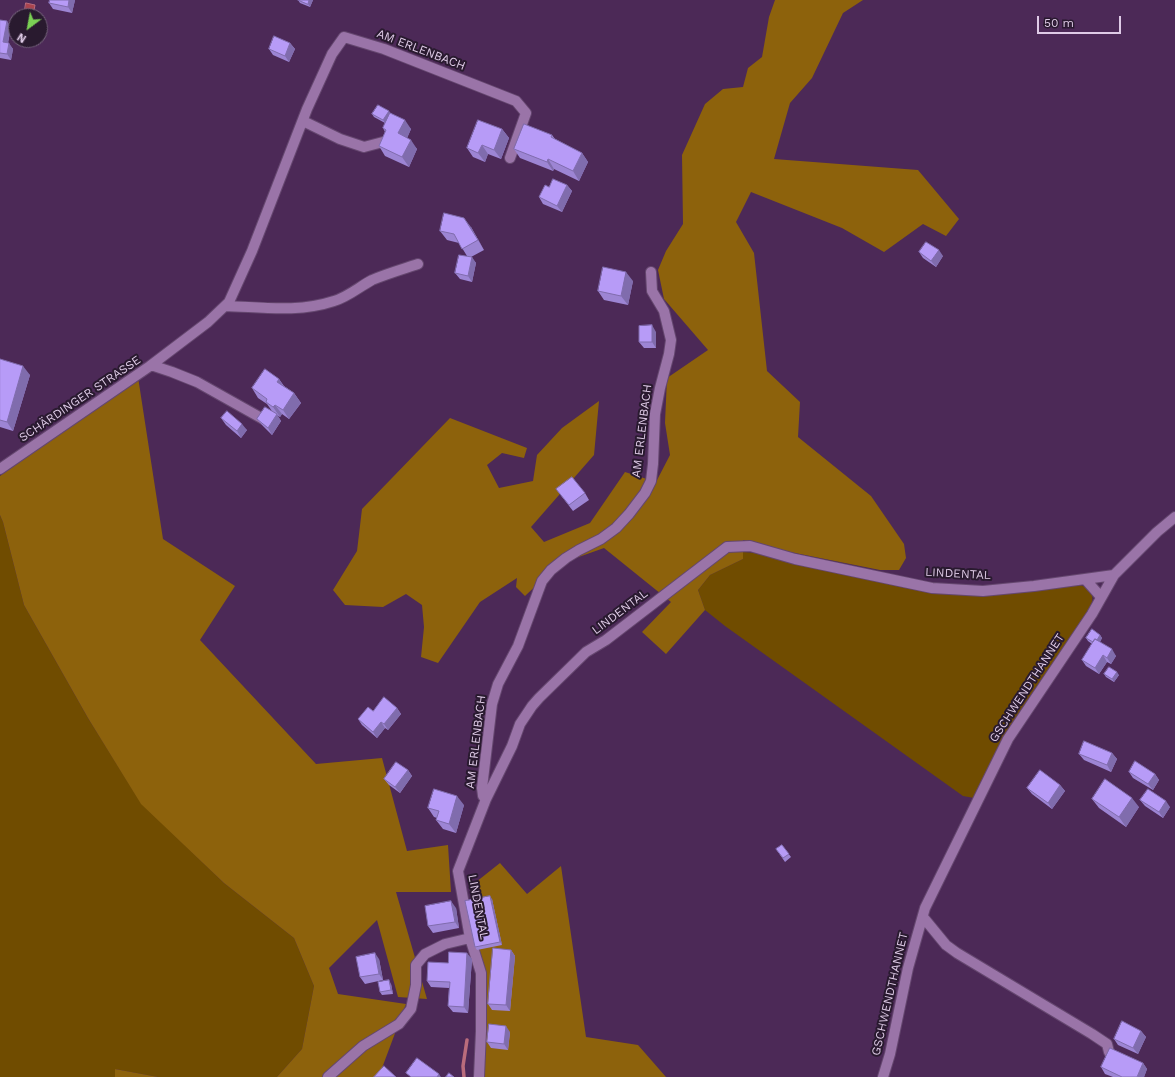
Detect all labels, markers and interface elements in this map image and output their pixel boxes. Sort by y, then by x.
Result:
north arrow [8,8,48,48]
scale bar [1039,8,1123,34]
text: 50 m [1044,16,1074,30]
street label: AM ERLENBACH [375,26,467,74]
text: N [15,30,29,45]
street label: SCHÄRDINGER STRASSE [16,353,144,445]
street label: AM ERLENBACH [629,383,655,479]
street label: LINDENTAL [925,565,991,583]
street label: LINDENTAL [589,586,651,638]
street label: GSCHWENDTHANNET [987,631,1067,745]
street label: AM ERLENBACH [463,694,489,790]
street label: LINDENTAL [465,873,491,941]
street label: GSCHWENDTHANNET [869,931,911,1057]

